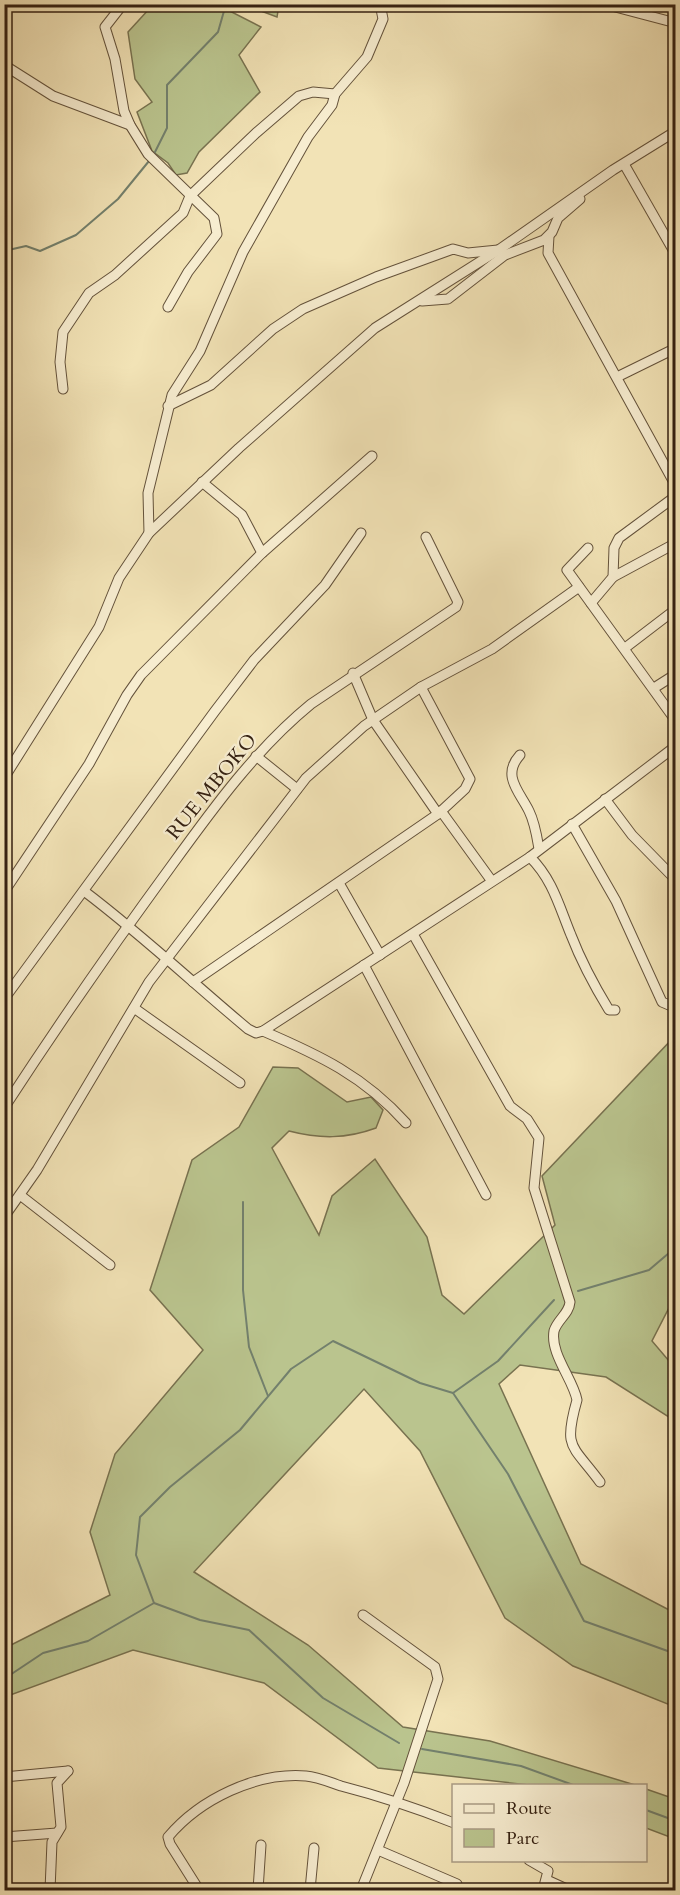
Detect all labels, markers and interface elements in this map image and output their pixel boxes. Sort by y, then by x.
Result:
street label: RUE MBOKO [160,727,263,845]
legend [452,1784,647,1862]
text: Route [506,1796,552,1821]
text: Parc [506,1826,539,1851]

